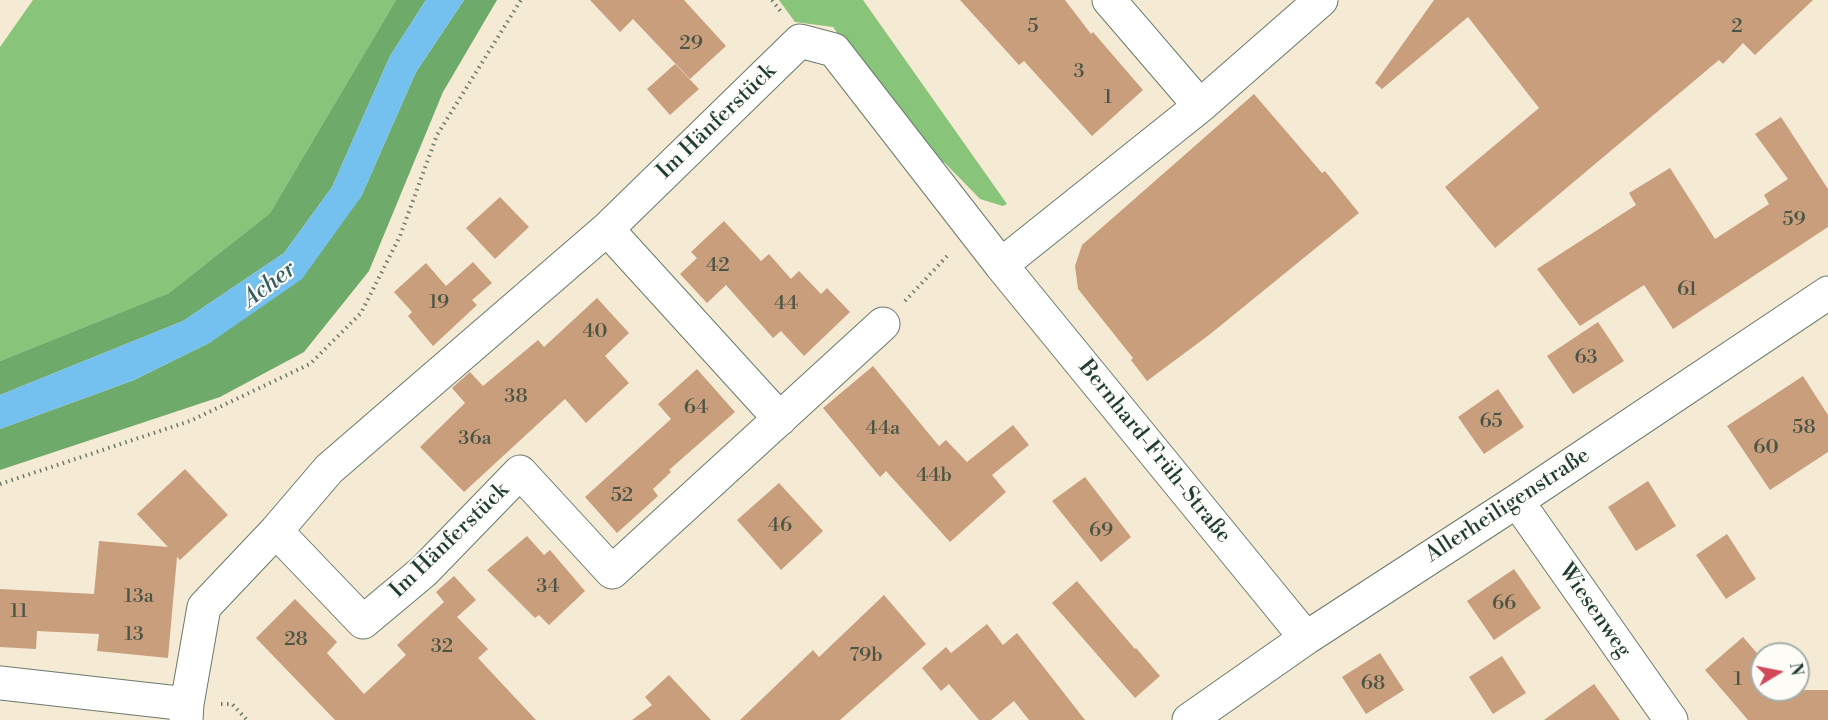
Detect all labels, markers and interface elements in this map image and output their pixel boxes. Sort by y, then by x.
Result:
house number: 5 [1027,15,1039,39]
house number: 2 [1731,15,1743,39]
house number: 29 [679,32,703,56]
street label: Im Hänferstück [652,59,782,185]
house number: 3 [1073,60,1085,84]
house number: 1 [1104,86,1112,110]
house number: 59 [1782,208,1806,232]
house number: 42 [706,254,730,278]
water label: Acher [238,256,302,314]
house number: 61 [1677,278,1697,302]
house number: 19 [429,291,449,315]
house number: 44 [774,292,798,316]
house number: 40 [582,320,608,344]
house number: 63 [1574,346,1598,370]
street label: Bernhard-Früh-Straße [1072,355,1236,549]
house number: 38 [504,385,528,409]
house number: 64 [684,396,708,420]
house number: 65 [1479,410,1503,434]
house number: 58 [1792,416,1816,440]
house number: 44a [866,417,900,441]
house number: 36a [458,427,492,451]
house number: 60 [1753,436,1779,460]
street label: Allerheiligenstraße [1421,443,1595,569]
house number: 44b [916,464,952,488]
street label: Im Hänferstück [385,478,515,604]
house number: 52 [611,484,633,508]
house number: 46 [768,514,792,538]
house number: 69 [1089,519,1113,543]
street label: Wiesenweg [1552,559,1636,663]
house number: 34 [536,575,560,599]
house number: 13a [124,585,154,609]
house number: 66 [1492,592,1516,616]
house number: 11 [10,600,28,624]
house number: 13 [124,623,144,647]
house number: 28 [284,628,308,652]
house number: 32 [431,635,453,659]
north arrow [1750,642,1810,702]
house number: 79b [849,644,883,668]
text: N [1785,661,1807,677]
house number: 1 [1734,668,1742,692]
house number: 68 [1361,672,1385,696]

